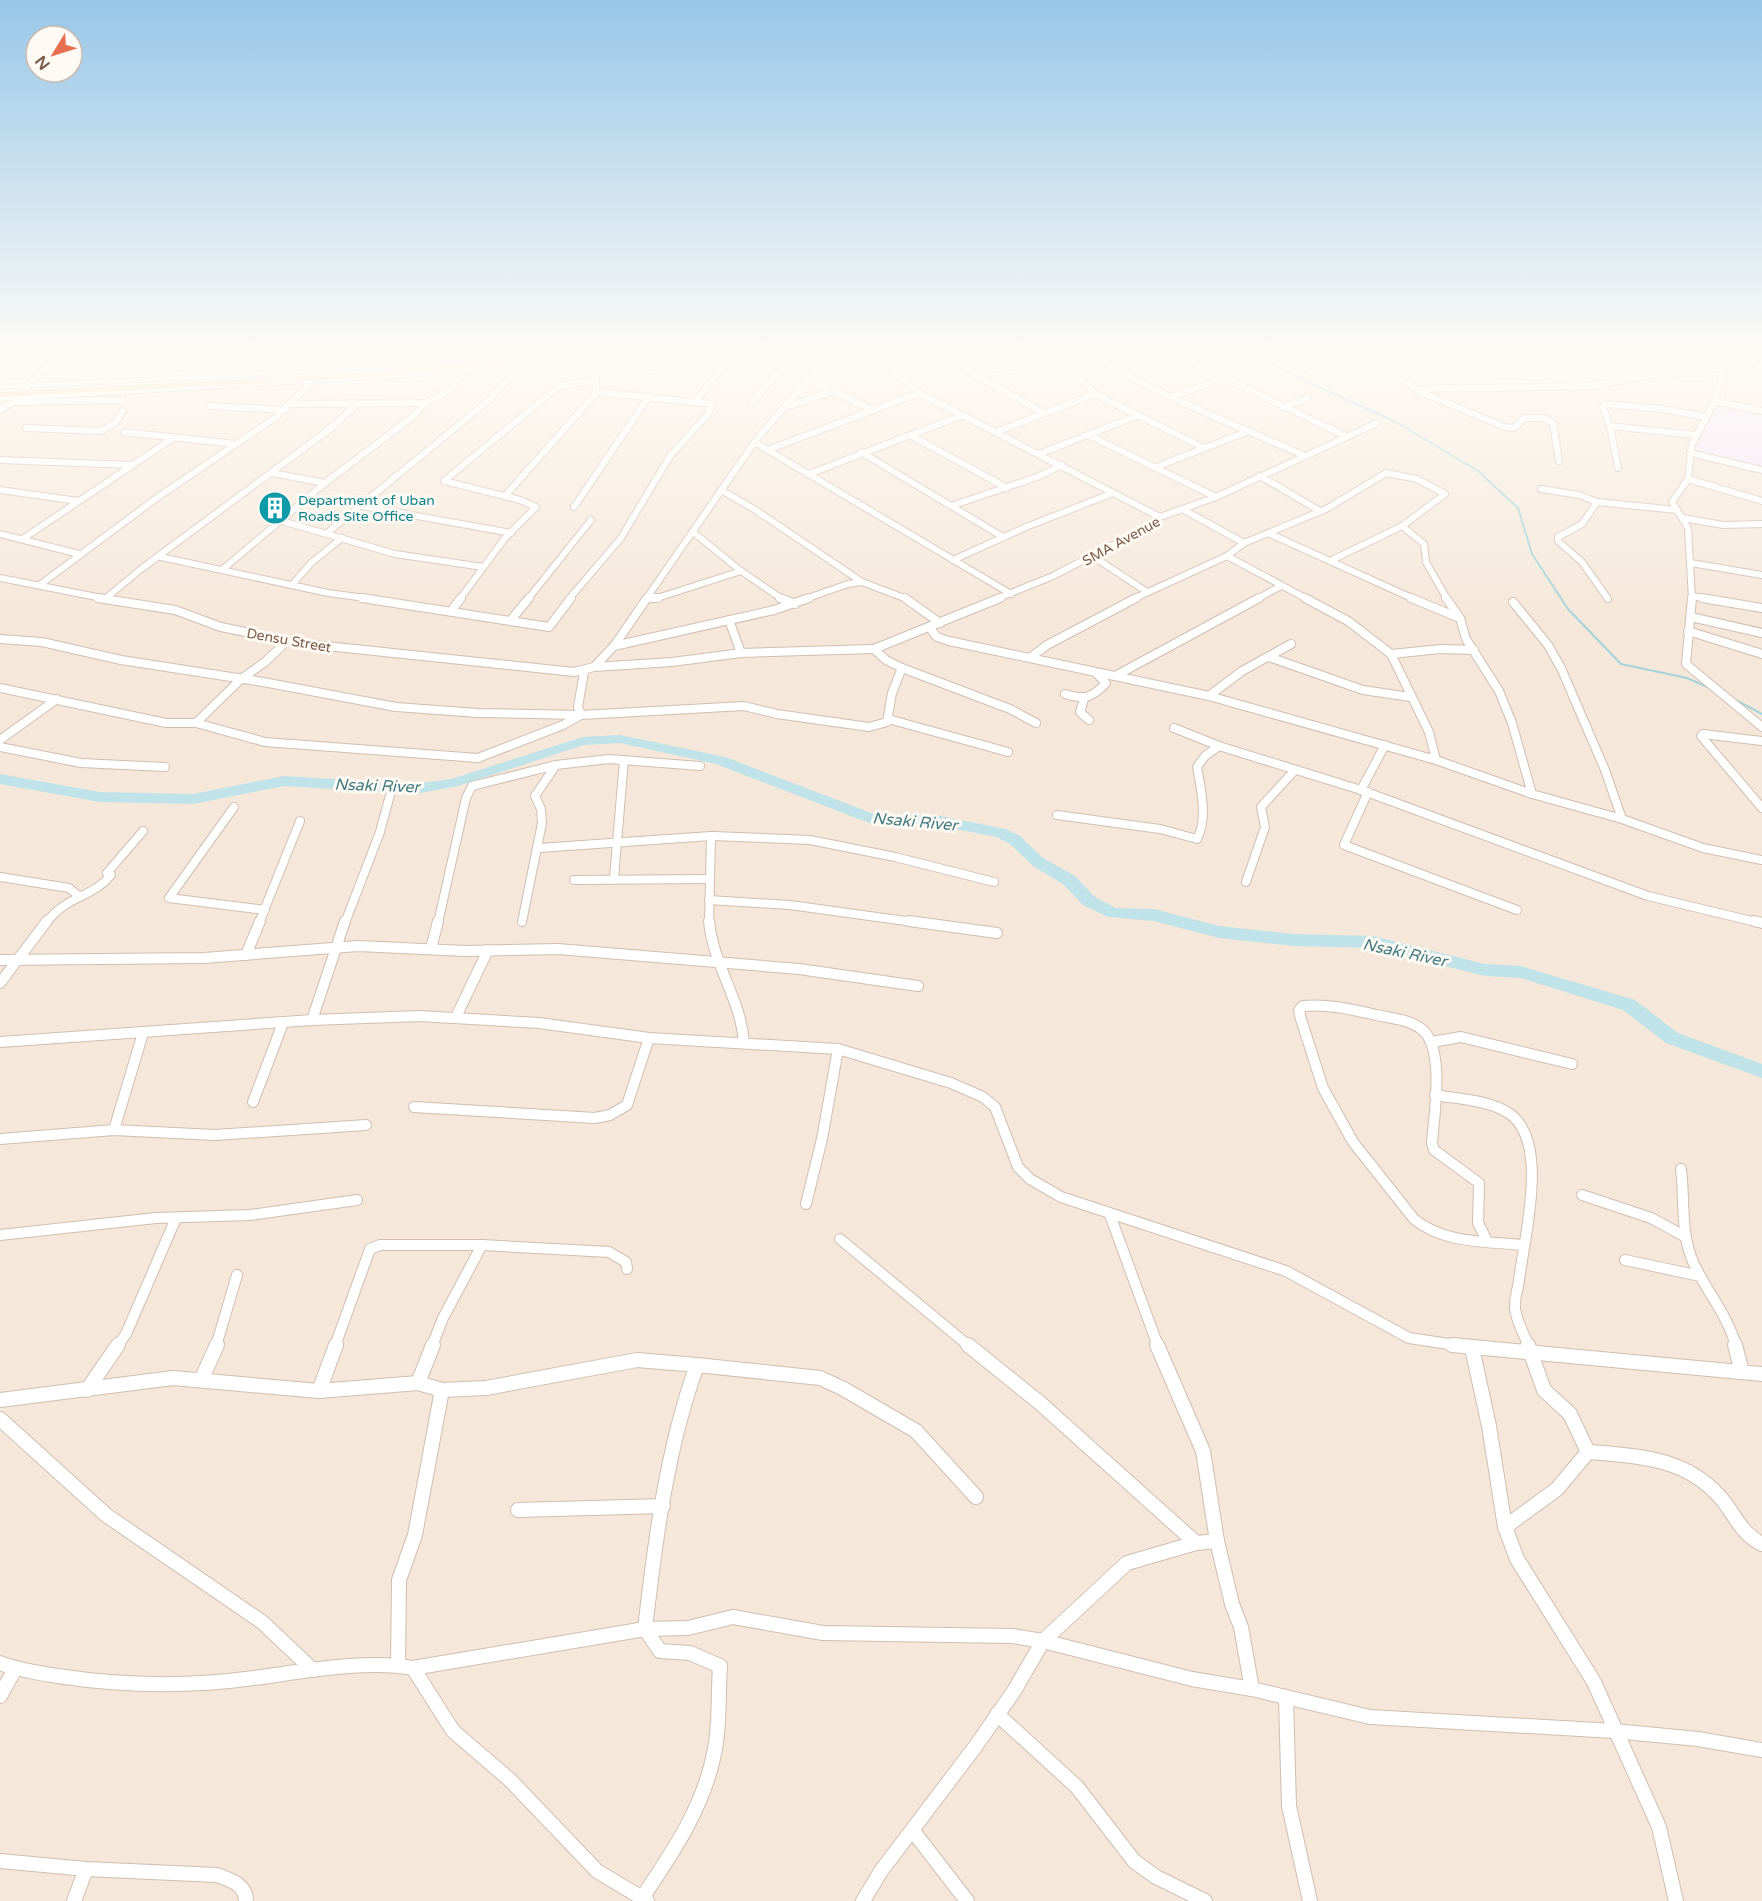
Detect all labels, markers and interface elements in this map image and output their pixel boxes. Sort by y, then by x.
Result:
north arrow [24,24,84,84]
text: N [31,51,55,74]
building icon: Department of Uban Roads Site Office [257,490,293,526]
place label: Department of Uban Roads Site Office [298,492,435,525]
street label: SMA Avenue [1079,513,1163,570]
street label: Densu Street [245,625,333,656]
water label: Nsaki River [334,775,422,798]
water label: Nsaki River [872,808,960,836]
water label: Nsaki River [1361,934,1450,972]

